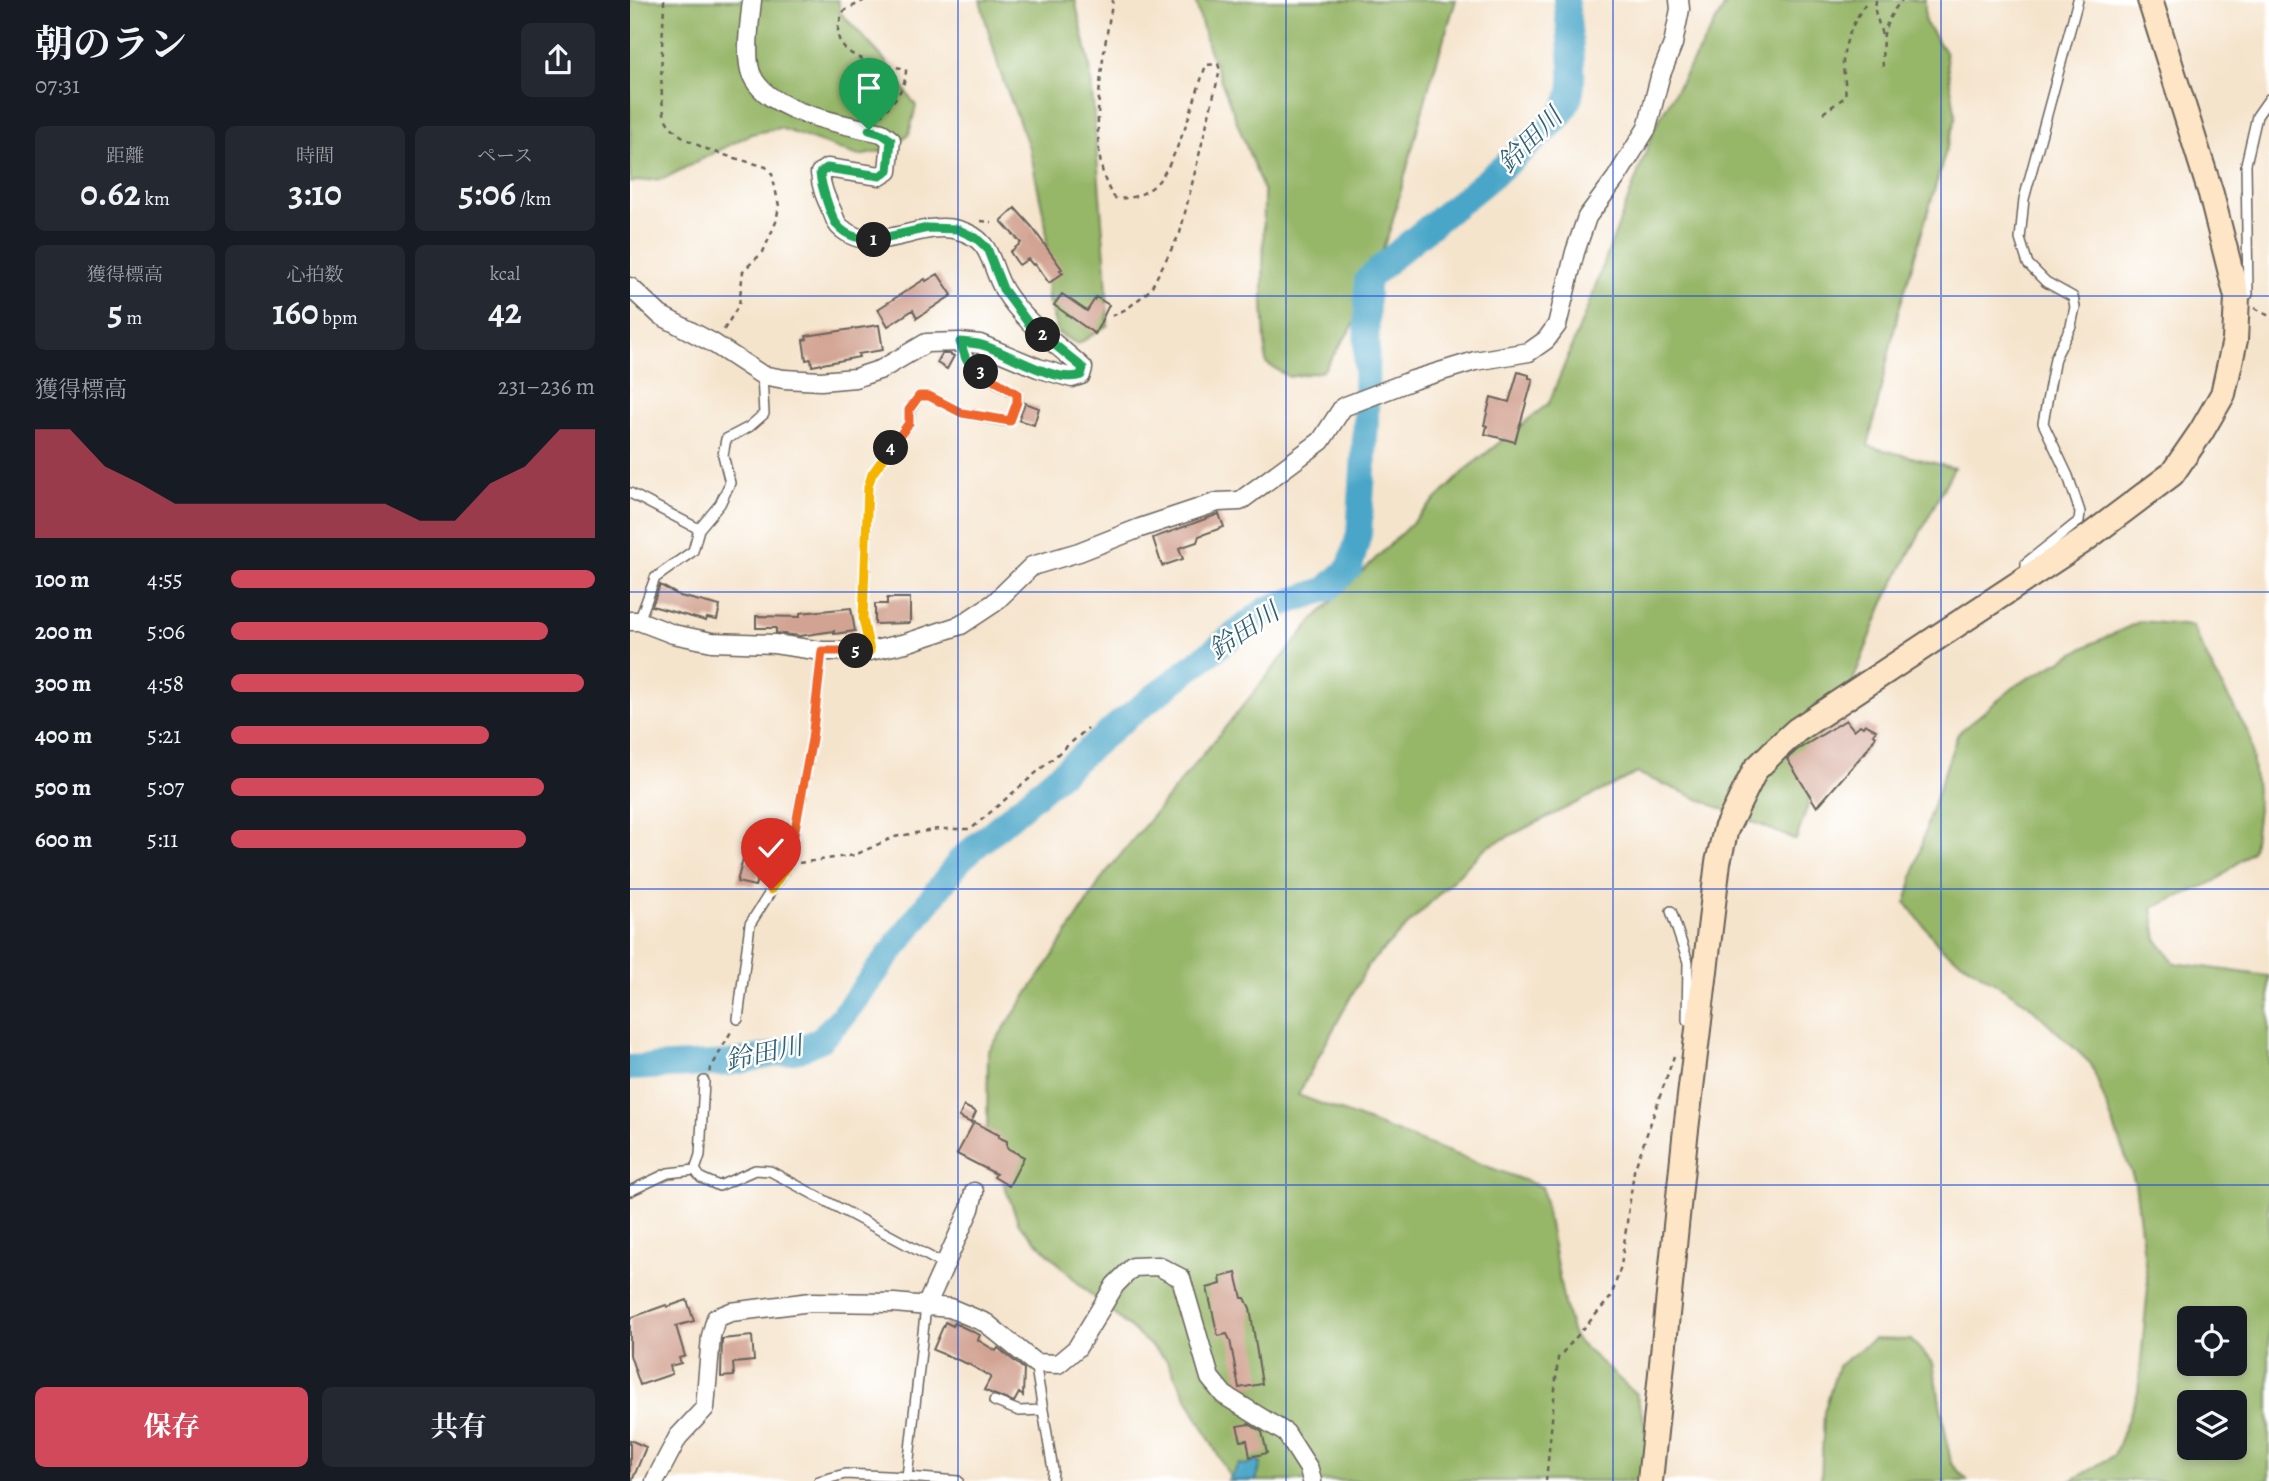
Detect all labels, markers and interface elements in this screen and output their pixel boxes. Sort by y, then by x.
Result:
text: 朝のラン [35,18,187,70]
button: share [521,23,595,97]
pin [839,58,899,130]
icon: arrive [850,69,888,107]
text: 07:31 [35,70,80,101]
water label: 鈴田川 [1490,98,1572,180]
text: 距離 [106,143,144,169]
text: 時間 [296,143,334,169]
text: ペース [477,143,533,169]
text: 0.62 [80,169,141,217]
text: 3:10 [288,169,342,217]
text: 5:06 [459,169,516,217]
text: km [141,186,170,212]
text: /km [516,186,551,212]
pin: 1 [856,222,892,258]
text: 1 [870,226,877,252]
text: kcal [490,261,520,287]
text: 獲得標高 [87,262,163,288]
text: 心拍数 [286,262,344,288]
text: 42 [488,287,522,335]
text: 5 [108,288,123,336]
text: 160 [272,288,319,336]
text: m [123,305,142,331]
text: bpm [319,305,358,331]
pin: 2 [1026,318,1060,352]
text: 2 [1038,321,1047,347]
pin: 3 [964,354,998,390]
text: 3 [976,358,985,384]
text: 231–236 m [498,371,595,402]
text: 獲得標高 [35,374,127,405]
pin: 4 [874,430,908,466]
text: 4 [886,434,895,460]
text: 100 m [35,564,90,595]
text: 4:55 [147,564,183,595]
water label: 鈴田川 [1202,593,1289,667]
text: 200 m [35,616,93,647]
text: 5:06 [147,616,185,647]
pin: 5 [838,634,874,668]
text: 5 [851,637,860,663]
text: 300 m [35,668,91,699]
text: 4:58 [147,668,184,699]
text: 400 m [35,720,92,751]
text: 5:21 [147,720,181,751]
text: 500 m [35,772,91,803]
text: 5:07 [147,772,184,803]
pin [741,818,801,890]
text: 600 m [35,824,92,855]
text: 5:11 [147,824,178,855]
icon: check [752,829,790,867]
water label: 鈴田川 [722,1027,809,1078]
map controls [2177,1306,2247,1460]
button: locate [2177,1306,2247,1376]
button: 保存 [35,1387,308,1467]
button: 共有 [322,1387,595,1467]
button: layers [2177,1390,2247,1460]

